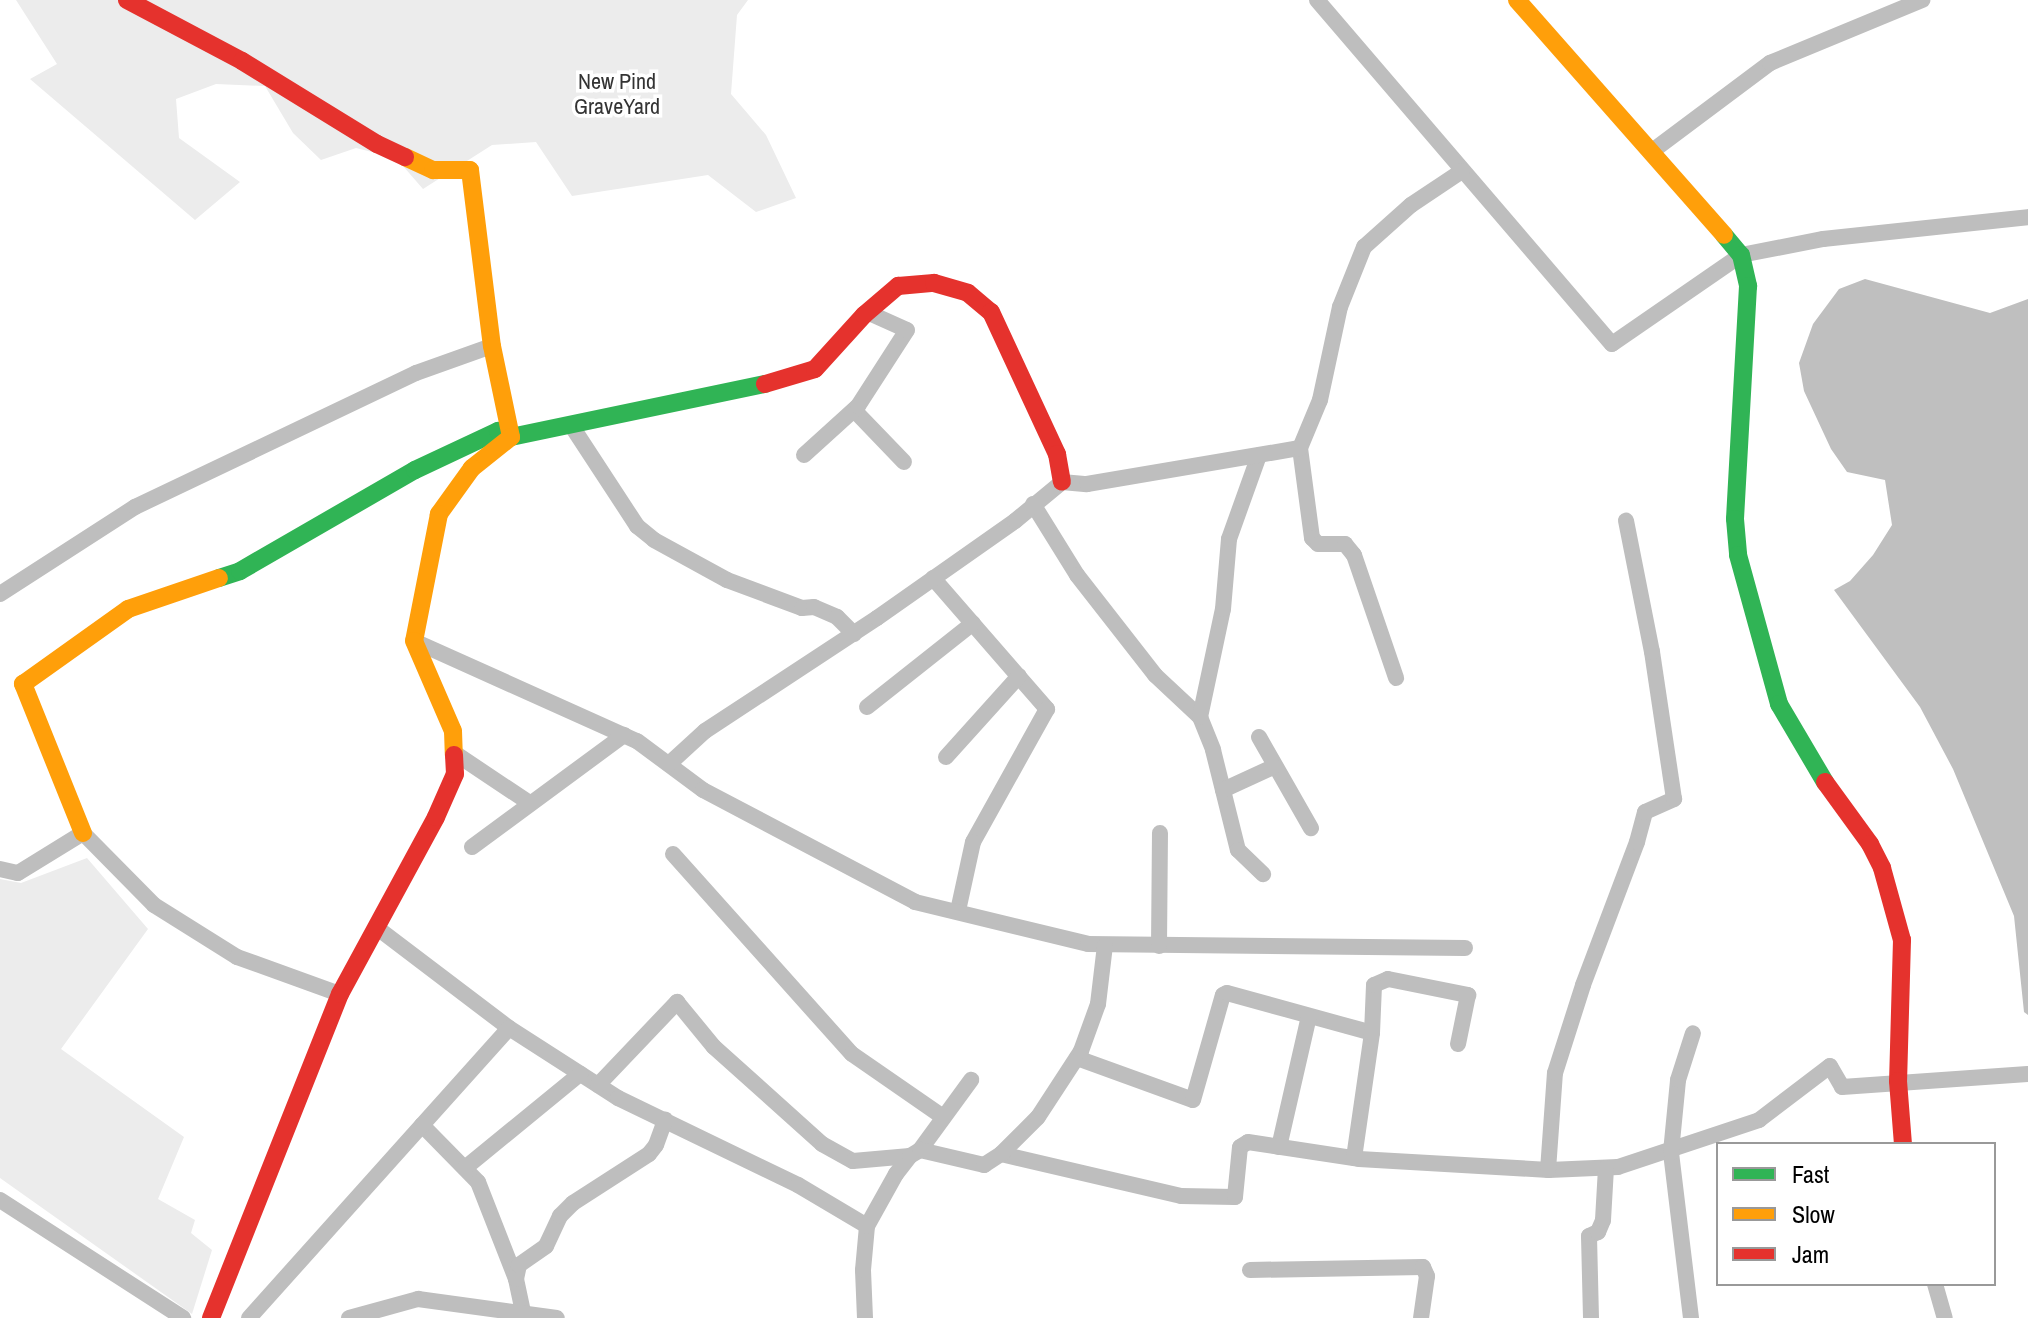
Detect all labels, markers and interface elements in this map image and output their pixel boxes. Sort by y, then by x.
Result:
park label: New Pind GraveYard [574,68,660,120]
legend [1716,1142,1996,1286]
text: Fast [1792,1158,1829,1190]
text: Slow [1792,1198,1835,1230]
text: Jam [1792,1238,1829,1270]

